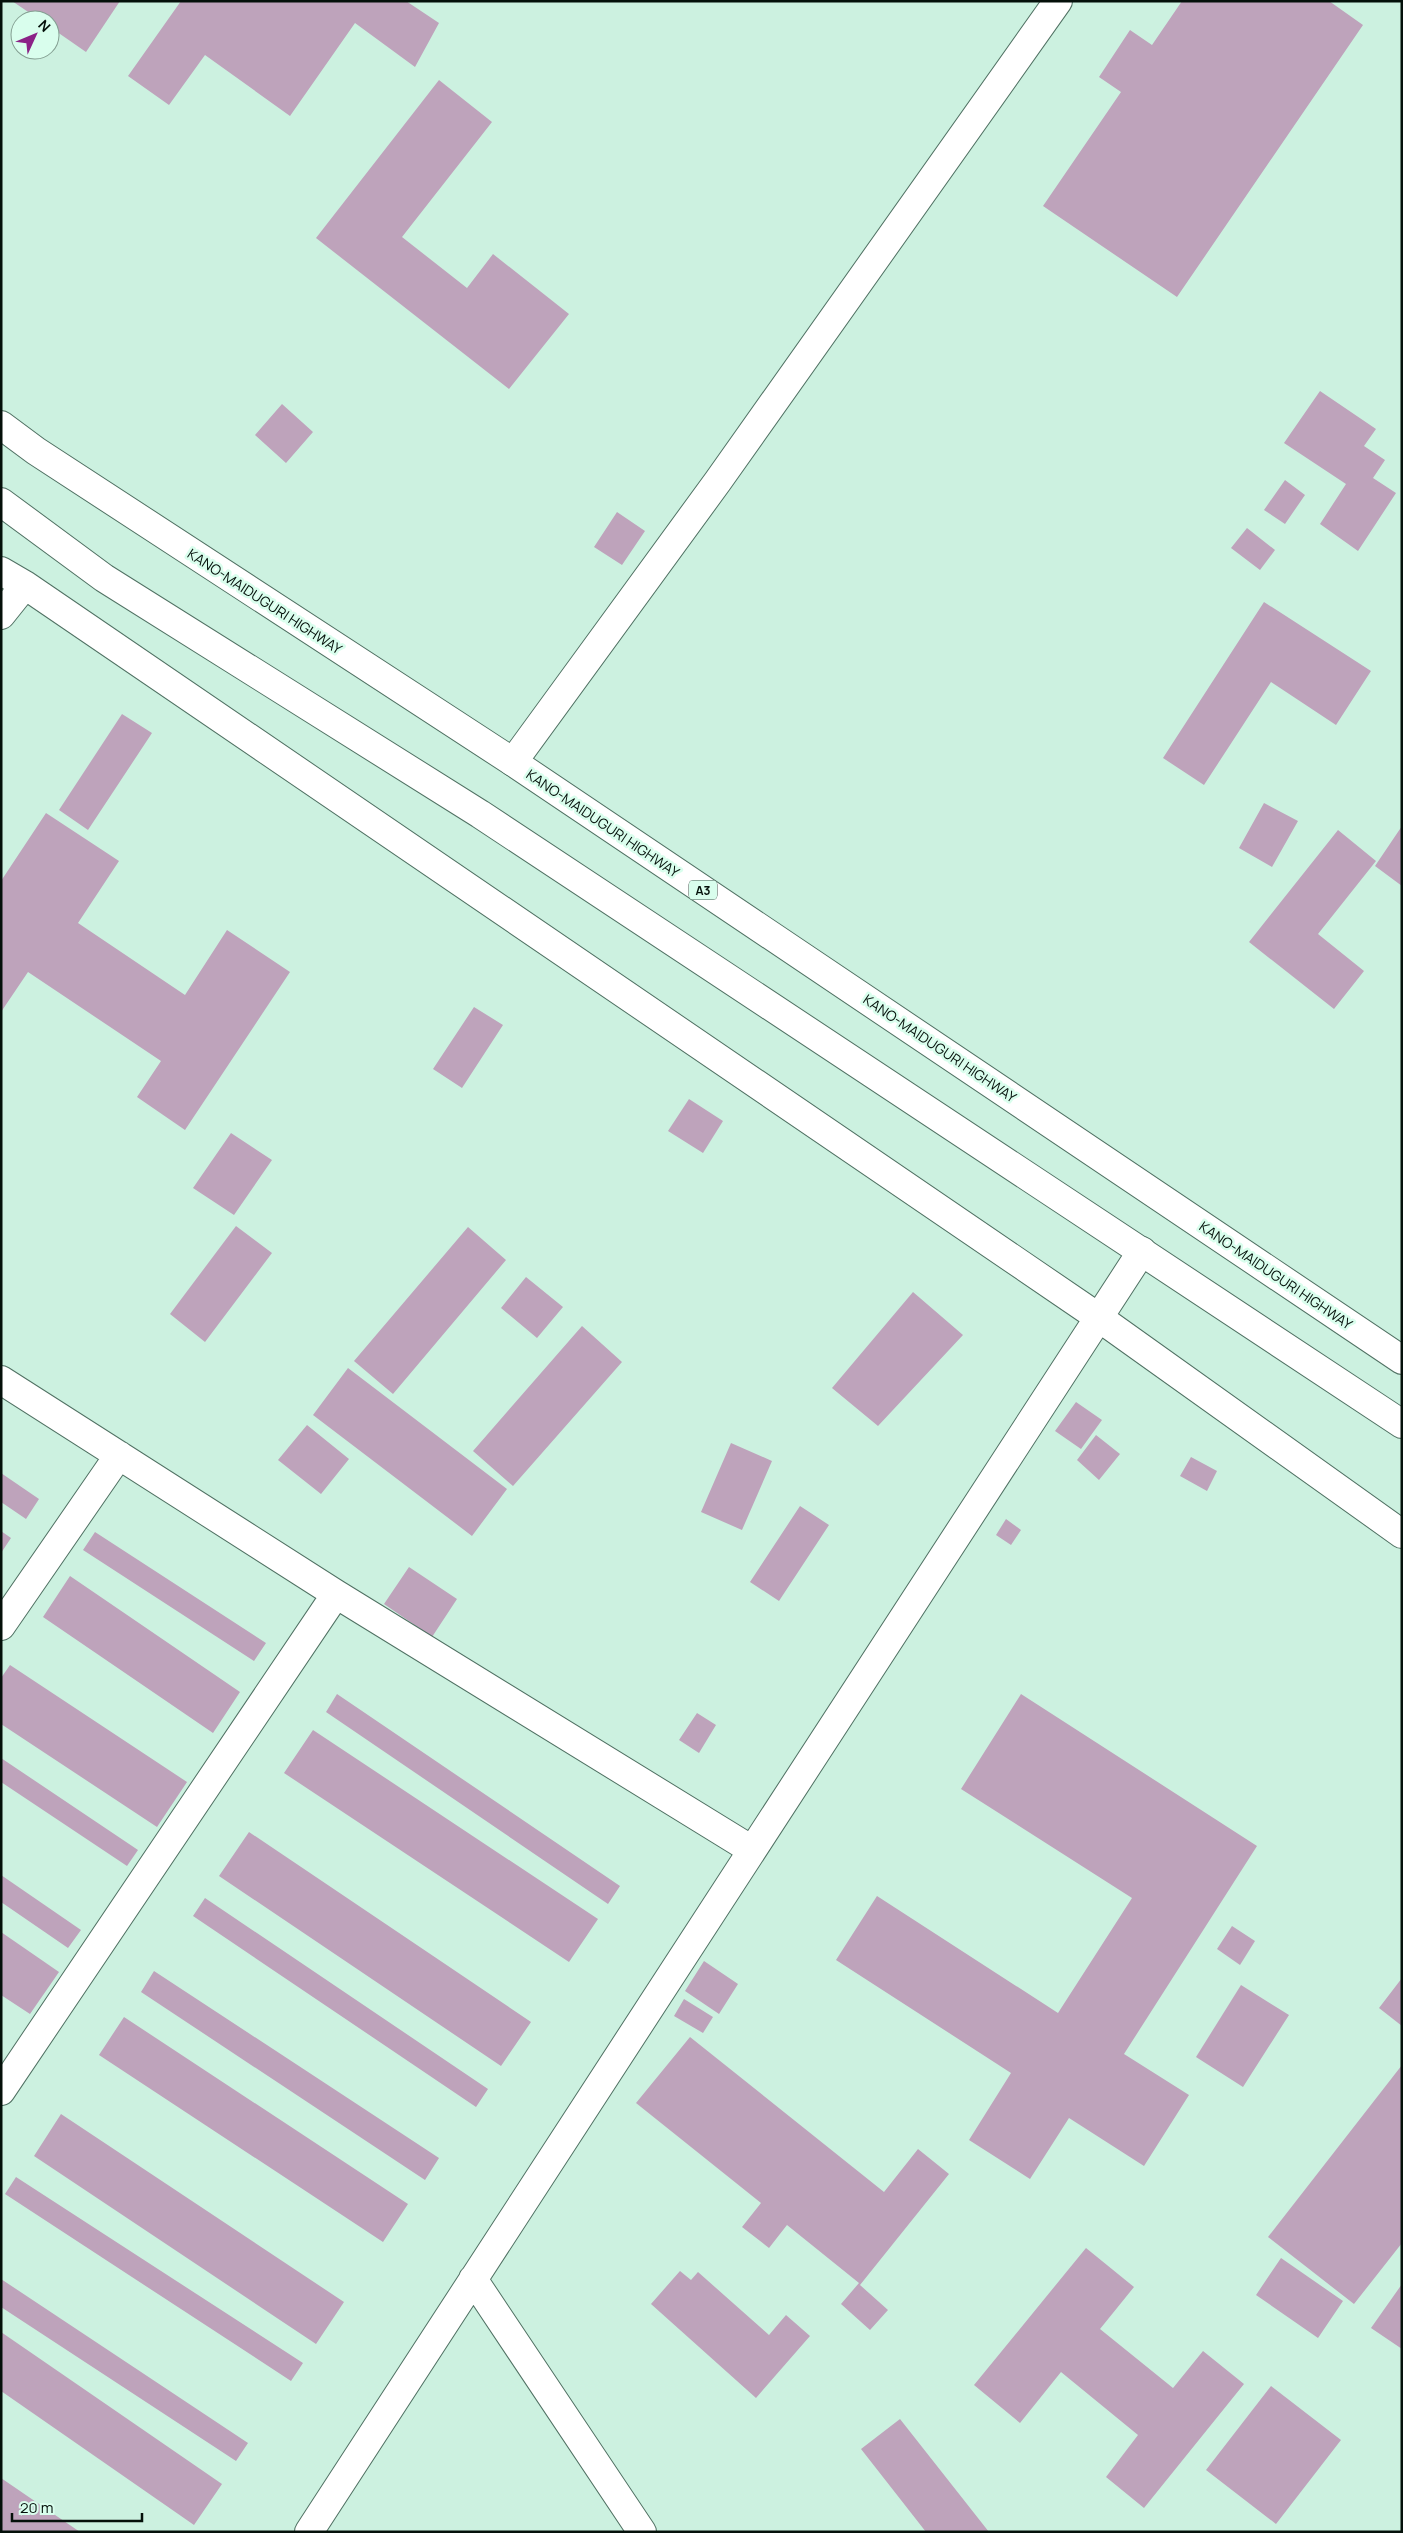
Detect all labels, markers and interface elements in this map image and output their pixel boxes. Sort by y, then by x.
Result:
north arrow [10,10,60,60]
text: N [34,15,55,36]
street label: KANO-MAIDUGURI HIGHWAY [184,544,346,658]
street label: KANO-MAIDUGURI HIGHWAY [523,765,683,882]
road number: A3 [689,880,717,900]
street label: KANO-MAIDUGURI HIGHWAY [860,990,1020,1107]
street label: KANO-MAIDUGURI HIGHWAY [1196,1217,1356,1334]
scale bar [12,2490,142,2522]
text: 20 m [20,2497,53,2518]

